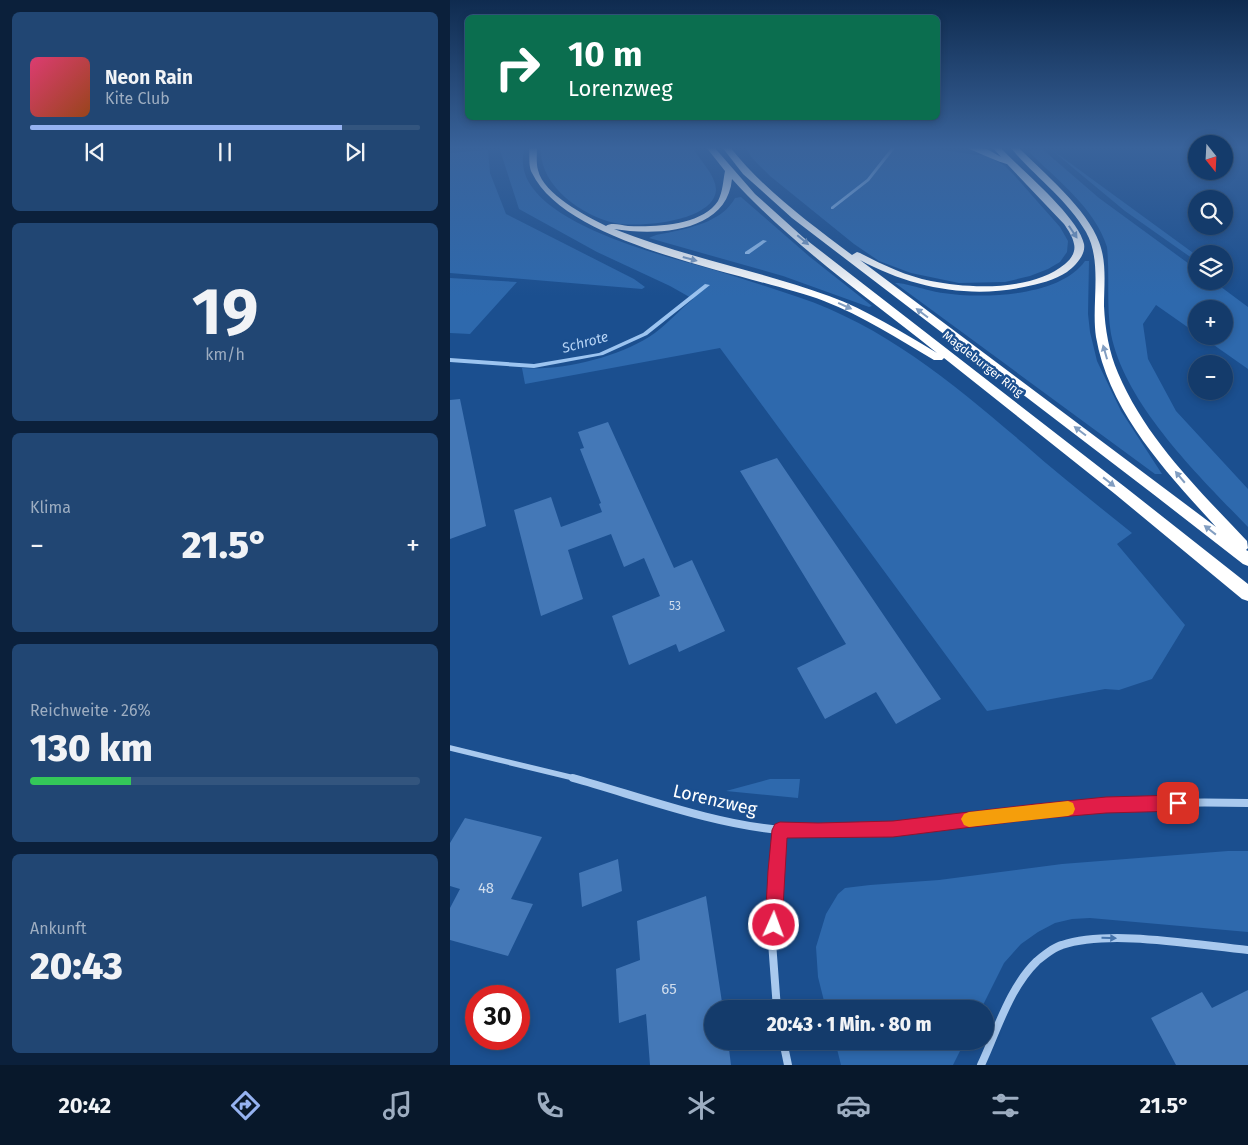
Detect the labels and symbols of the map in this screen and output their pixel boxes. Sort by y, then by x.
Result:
north arrow [1188,135,1232,180]
one-way arrow [1068,225,1077,238]
one-way arrow [796,234,809,245]
one-way arrow [682,255,697,263]
one-way arrow [838,303,852,311]
one-way arrow [915,308,929,318]
water label: Schrote [559,328,610,357]
street label: Magdeburger Ring [940,328,1027,400]
one-way arrow [1101,344,1109,359]
one-way arrow [1073,426,1087,436]
one-way arrow [1174,471,1185,484]
one-way arrow [1102,476,1115,487]
one-way arrow [1203,524,1216,535]
house number: 53 [669,599,681,613]
street label: Lorenzweg [671,780,760,821]
pin [1157,782,1199,824]
house number: 48 [478,879,494,897]
position arrow [747,898,799,950]
one-way arrow [1101,935,1117,943]
house number: 65 [661,980,677,998]
speed limit sign: 30 [465,985,530,1050]

